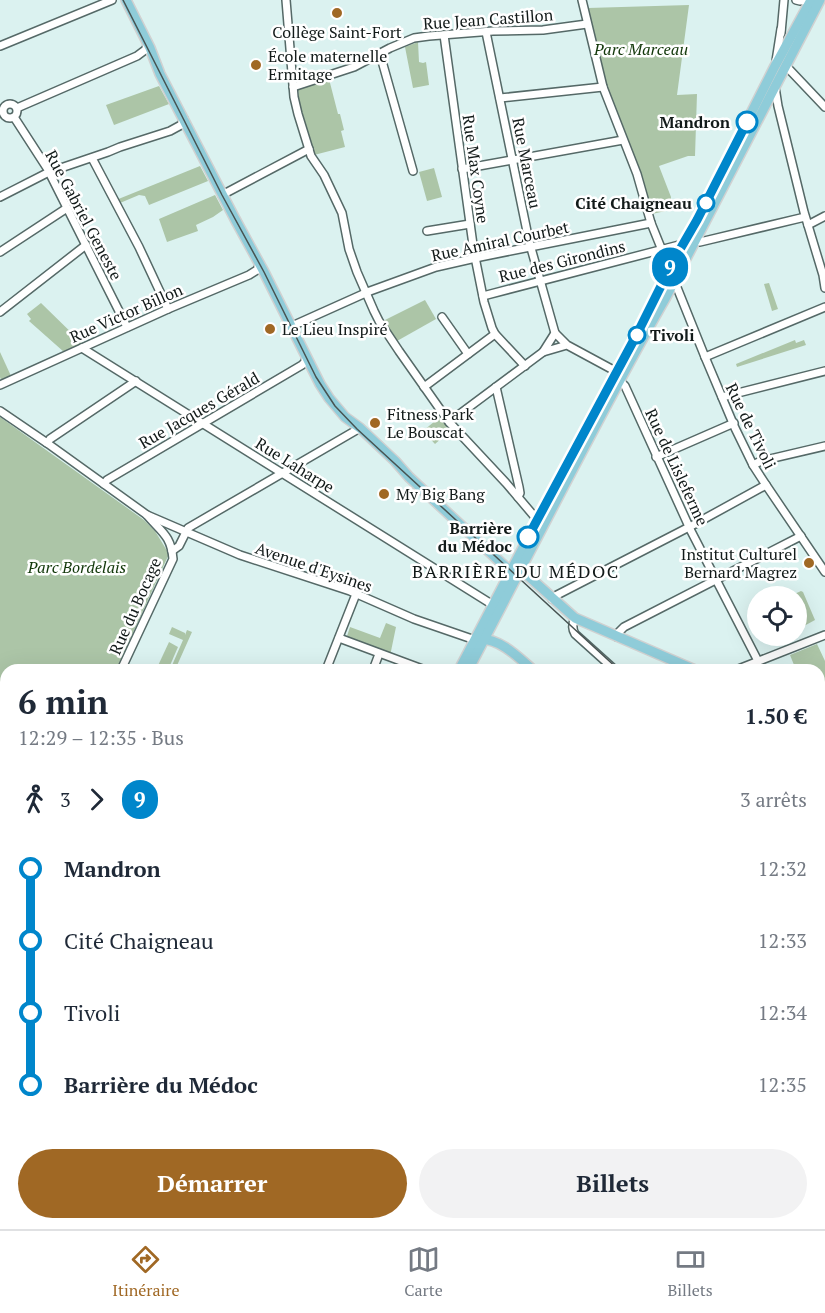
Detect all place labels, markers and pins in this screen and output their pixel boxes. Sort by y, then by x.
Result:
marker: Collège Saint-Fort [330,6,344,20]
place label: Collège Saint-Fort [272,21,402,43]
place label: École maternelle Ermitage [268,45,387,85]
marker: École maternelle Ermitage [249,58,263,72]
place label: Mandron [660,111,731,133]
marker: Mandron [736,111,758,133]
place label: Cité Chaigneau [575,192,692,214]
marker: Cité Chaigneau [697,194,715,212]
place label: Le Lieu Inspiré [282,318,388,340]
marker: Le Lieu Inspiré [263,322,277,336]
place label: Tivoli [650,324,695,346]
marker: Tivoli [628,326,646,344]
place label: Fitness Park Le Bouscat [387,403,474,443]
marker: Fitness Park Le Bouscat [368,416,382,430]
place label: My Big Bang [396,483,485,505]
marker: My Big Bang [377,487,391,501]
place label: Barrière du Médoc [438,517,512,557]
marker: Barrière du Médoc [517,526,539,548]
place label: Institut Culturel Bernard Magrez [681,543,797,583]
marker: Institut Culturel Bernard Magrez [802,556,816,570]

